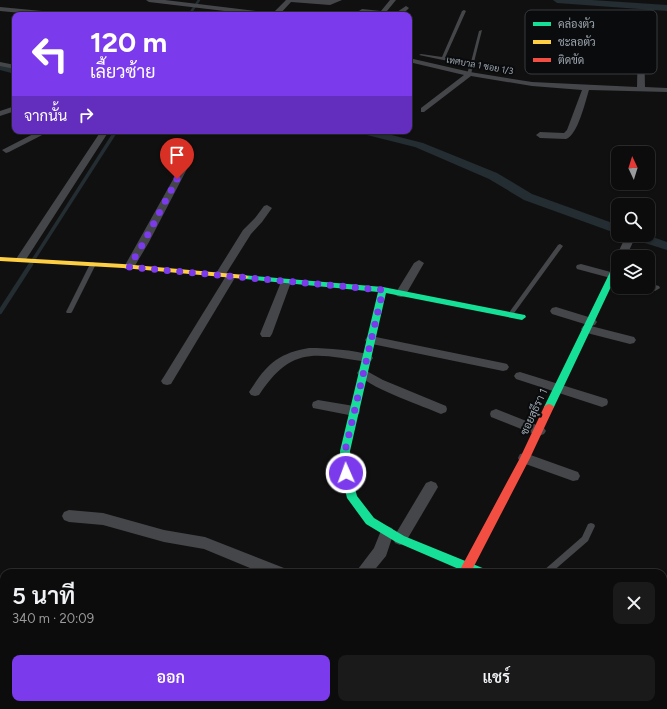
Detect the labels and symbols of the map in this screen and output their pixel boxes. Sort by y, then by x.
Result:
legend [525,10,657,74]
text: คล่องตัว [558,17,595,31]
text: ชะลอตัว [558,35,596,49]
text: ติดขัด [558,53,584,67]
street label: เทศบาล 1 ซอย 1/3 [446,54,515,76]
pin [160,138,194,179]
north arrow [611,146,655,190]
street label: ซอยสุธีรา 1 [516,386,552,438]
position arrow [325,452,367,494]

